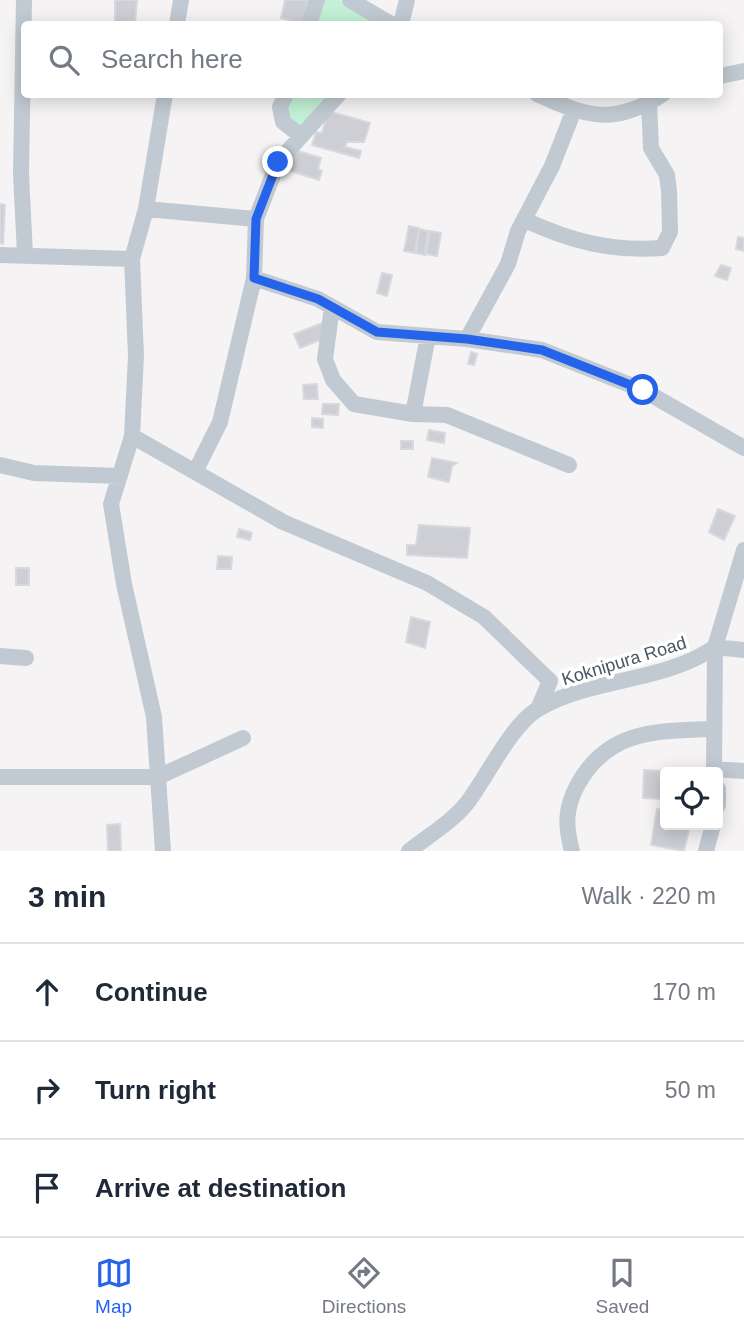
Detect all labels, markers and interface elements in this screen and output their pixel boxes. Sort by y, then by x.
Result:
search box [21,21,723,98]
icon: search [45,41,83,79]
text: Search here [101,44,243,74]
route end [262,146,293,177]
route start [627,374,658,405]
street label: Koknipura Road [559,633,689,689]
map controls [660,767,723,830]
button: locate [660,767,723,830]
text: 3 min [28,880,106,913]
text: Walk · 220 m [581,883,716,909]
icon: ahead [28,973,66,1011]
text: Continue [95,977,208,1007]
text: 170 m [652,979,716,1005]
icon: right [28,1071,66,1109]
text: Turn right [95,1075,216,1105]
text: 50 m [665,1077,716,1103]
icon: arrive [28,1169,66,1207]
text: Arrive at destination [95,1173,346,1203]
tab: Map [95,1254,133,1318]
tab: Directions [322,1254,406,1318]
tab: Saved [595,1254,649,1318]

